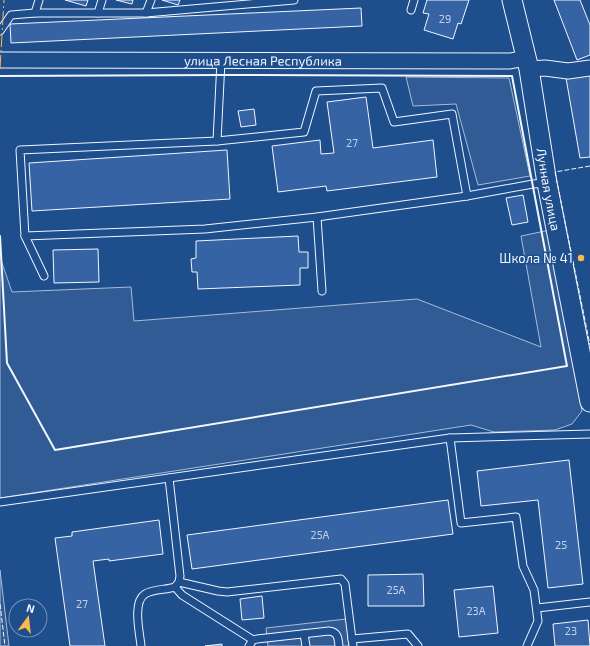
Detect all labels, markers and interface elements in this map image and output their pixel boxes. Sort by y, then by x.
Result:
house number: 29 [439,12,451,25]
street label: улица Лесная Республика [184,52,342,69]
house number: 27 [346,136,358,149]
street label: Лунная улица [534,147,564,232]
place label: Школа № 41 [499,250,573,266]
marker: Школа № 41 [576,253,586,263]
house number: 25А [311,528,330,541]
house number: 25 [555,538,567,551]
house number: 25А [387,583,406,596]
house number: 27 [76,597,88,610]
north arrow [8,598,48,638]
text: N [25,601,36,615]
house number: 23А [466,604,486,617]
house number: 23 [565,624,577,637]

